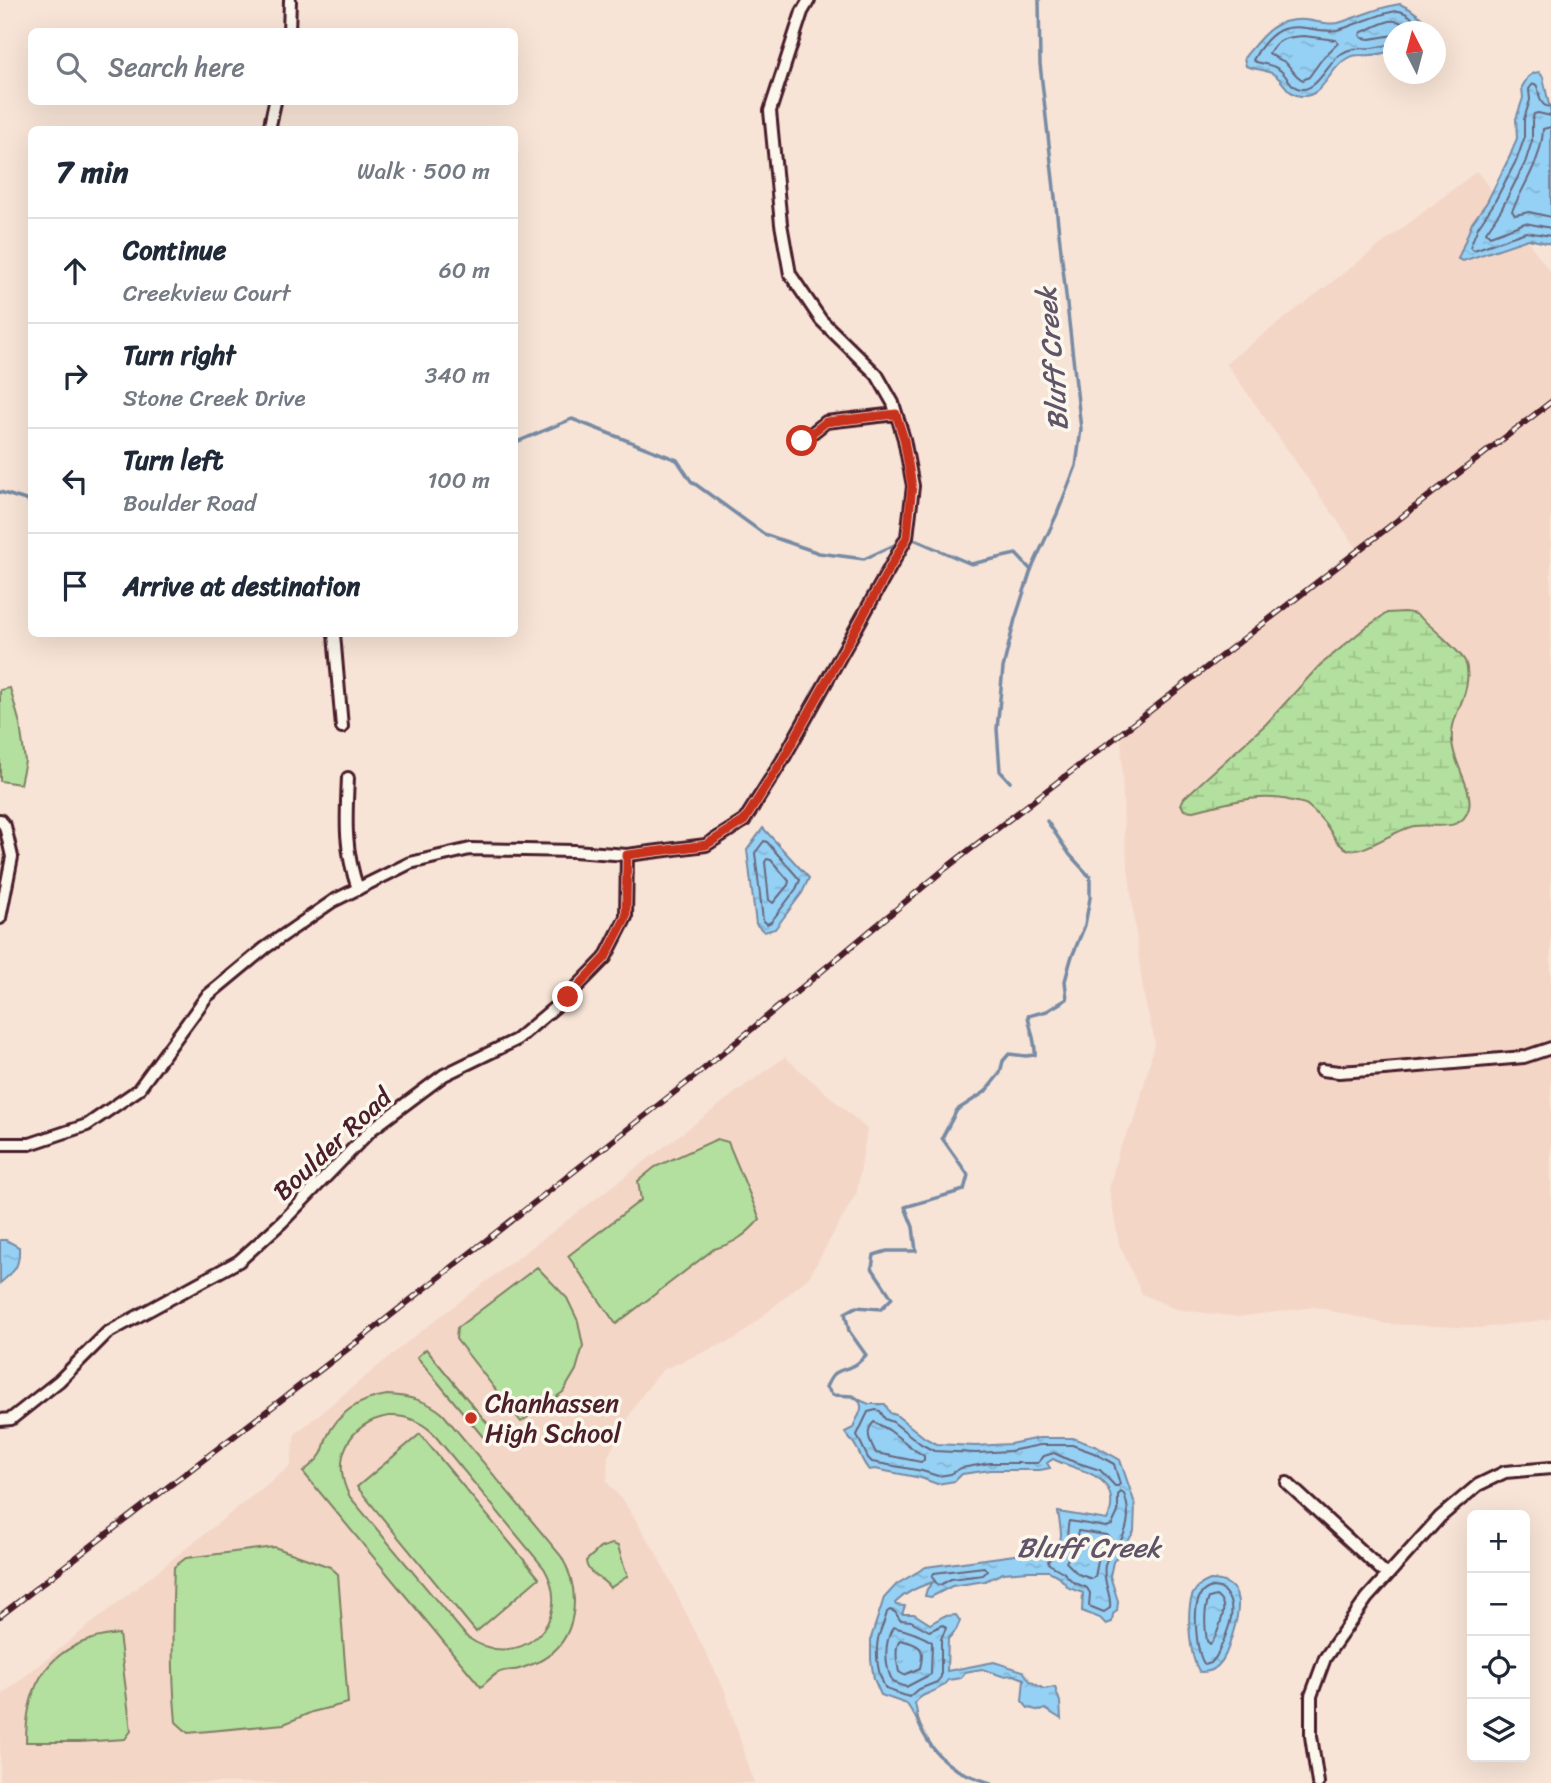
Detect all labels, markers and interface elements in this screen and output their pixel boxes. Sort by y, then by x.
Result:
north arrow [1383,21,1446,84]
search box [28,28,518,105]
text: Search here [108,44,245,90]
icon: search [52,48,90,86]
text: 7 min [56,145,128,199]
text: Walk · 500 m [357,151,490,192]
text: Continue [123,227,226,273]
text: 60 m [439,250,490,291]
icon: ahead [56,252,94,290]
text: Creekview Court [123,273,290,314]
water label: Bluff Creek [1021,283,1083,433]
text: Turn right [123,332,236,378]
text: 340 m [425,355,490,396]
icon: right [56,357,94,395]
text: Stone Creek Drive [123,378,306,419]
route start [786,425,817,456]
text: Turn left [123,437,223,483]
text: 100 m [427,460,490,501]
icon: left [56,462,94,500]
text: Boulder Road [123,483,256,524]
text: Arrive at destination [123,563,360,609]
icon: arrive [56,567,94,605]
route end [552,981,583,1012]
street label: Boulder Road [261,1074,404,1212]
place label: Chanhassen High School [485,1380,621,1456]
marker: Chanhassen High School [463,1410,479,1426]
map controls [1467,1510,1530,1762]
button: + [1467,1510,1530,1573]
water label: Bluff Creek [1017,1523,1163,1572]
button: − [1467,1573,1530,1636]
button: locate [1467,1636,1530,1699]
button: layers [1467,1699,1530,1762]

